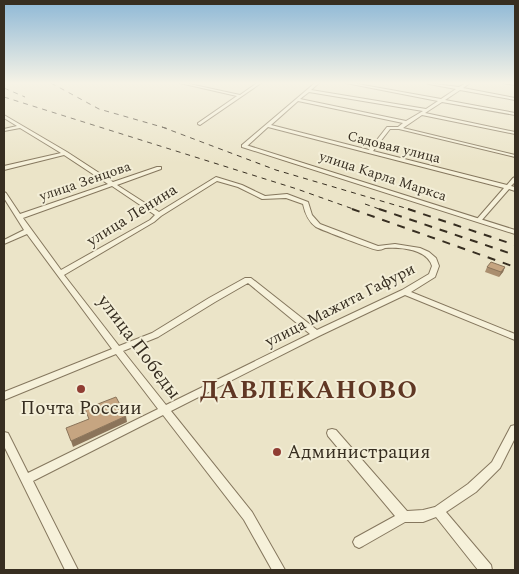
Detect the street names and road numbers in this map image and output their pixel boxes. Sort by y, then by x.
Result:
street label: Садовая улица [345,125,443,169]
street label: улица Карла Маркса [316,145,450,207]
street label: улица Зенцова [35,155,134,207]
street label: улица Ленина [81,177,182,253]
street label: улица Мажита Гафури [260,257,419,354]
street label: улица Победы [89,288,188,406]

